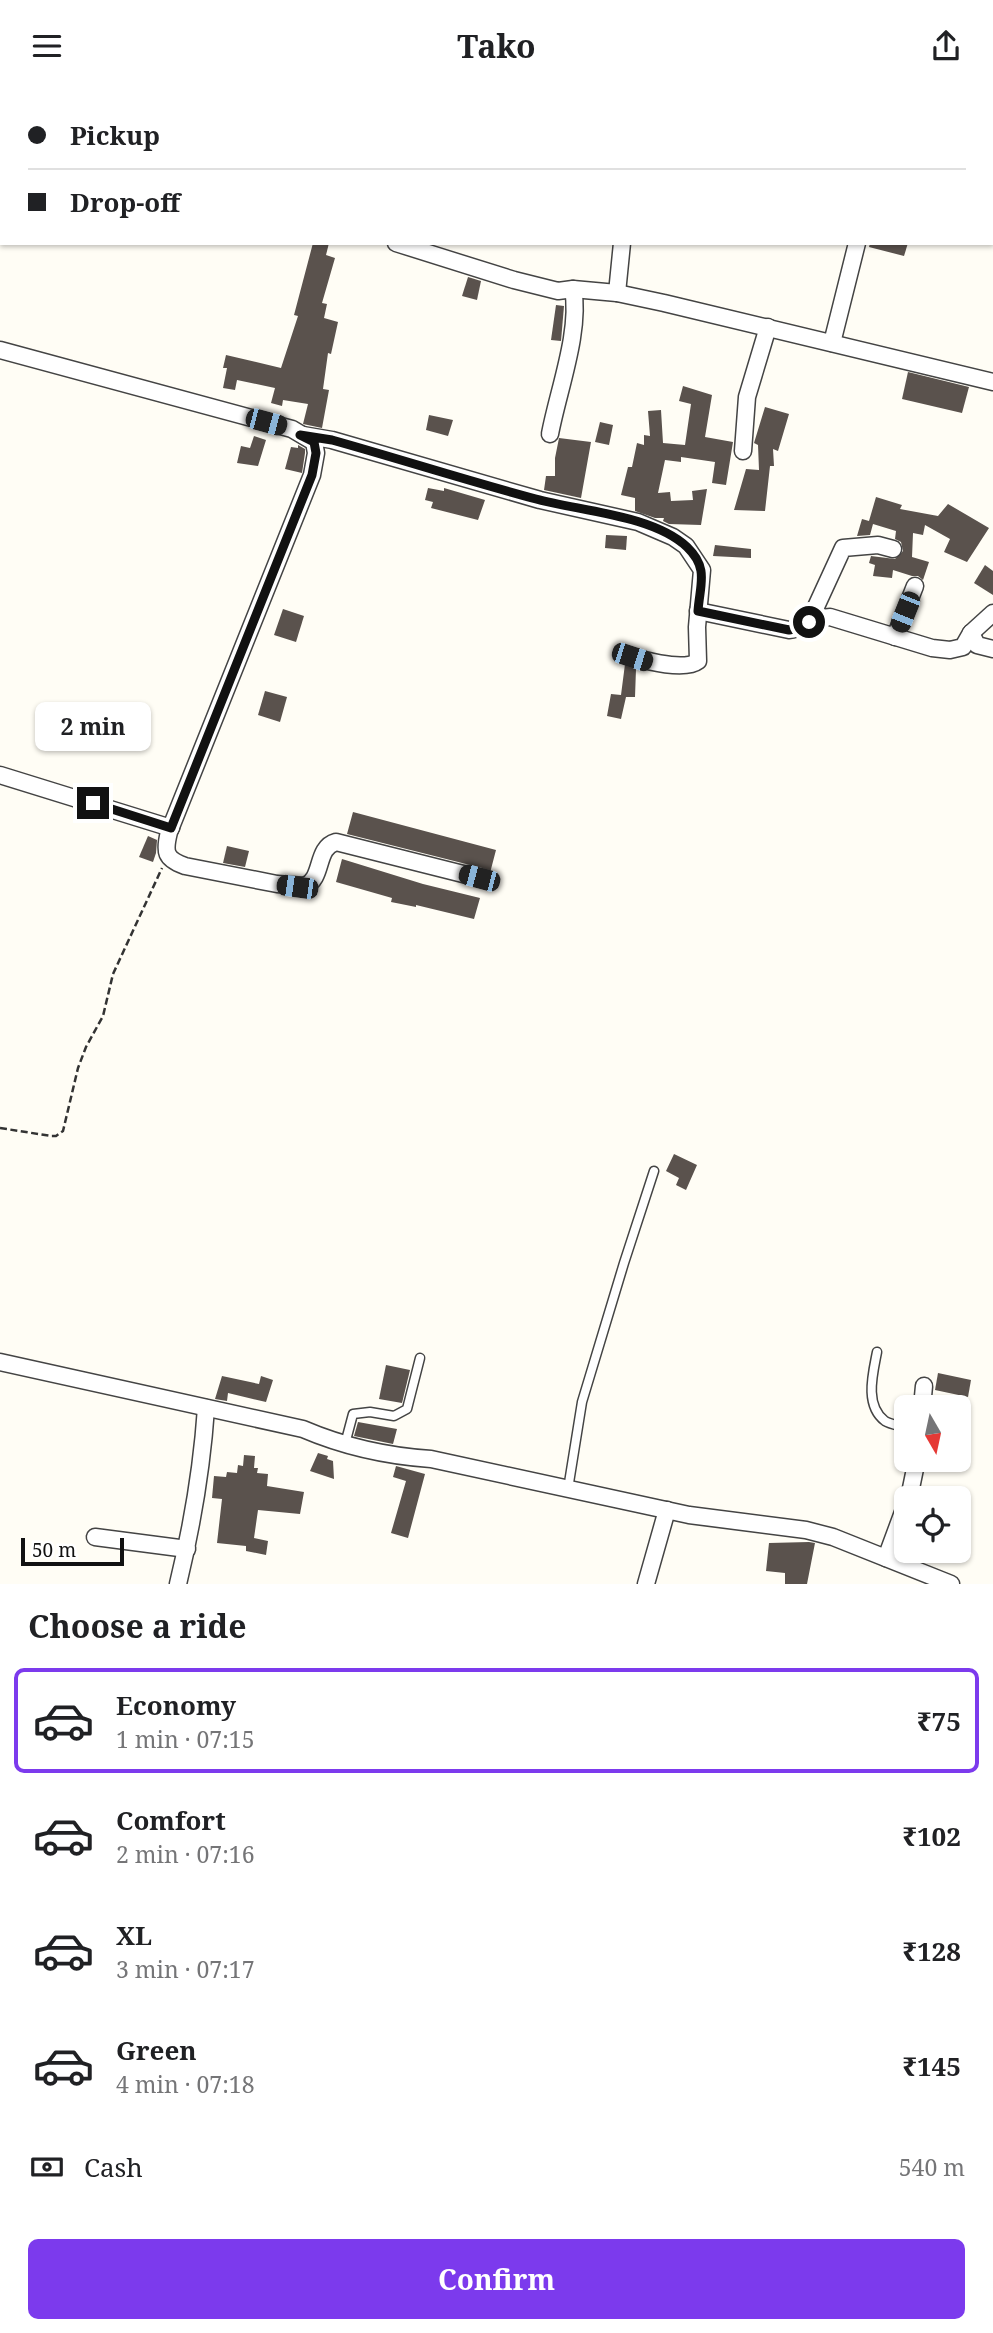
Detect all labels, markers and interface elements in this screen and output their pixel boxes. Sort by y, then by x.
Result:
text: Tako [457,24,536,67]
icon: menu [28,27,66,65]
icon: share [927,27,965,65]
text: Pickup [70,117,160,153]
text: Drop-off [70,184,180,220]
car [243,406,290,438]
car [888,589,923,635]
route start [793,606,825,638]
car [609,641,656,673]
callout: 2 min [35,701,151,751]
text: 2 min [60,710,126,742]
route end [77,787,109,819]
car [456,862,503,894]
car [275,874,320,900]
north arrow [894,1395,971,1472]
map controls [894,1395,971,1563]
button: locate [894,1486,971,1563]
scale bar [21,1535,124,1567]
text: 50 m [32,1537,76,1563]
text: Choose a ride [28,1604,247,1647]
text: Economy [116,1687,236,1723]
icon: car [32,1689,95,1752]
text: ₹75 [917,1703,961,1739]
text: 1 min · 07:15 [116,1723,254,1755]
text: Comfort [116,1802,226,1838]
icon: car [32,1804,95,1867]
text: ₹102 [902,1818,961,1854]
text: 2 min · 07:16 [116,1838,254,1870]
text: XL [116,1917,152,1953]
icon: car [32,1919,95,1982]
text: ₹128 [902,1933,961,1969]
text: 3 min · 07:17 [116,1953,254,1985]
text: Green [116,2032,197,2068]
icon: car [32,2034,95,2097]
text: ₹145 [902,2048,961,2084]
text: 4 min · 07:18 [116,2068,254,2100]
icon: cash [28,2148,66,2186]
text: Cash [84,2149,143,2185]
text: 540 m [899,2151,965,2183]
button: Confirm [28,2239,965,2319]

